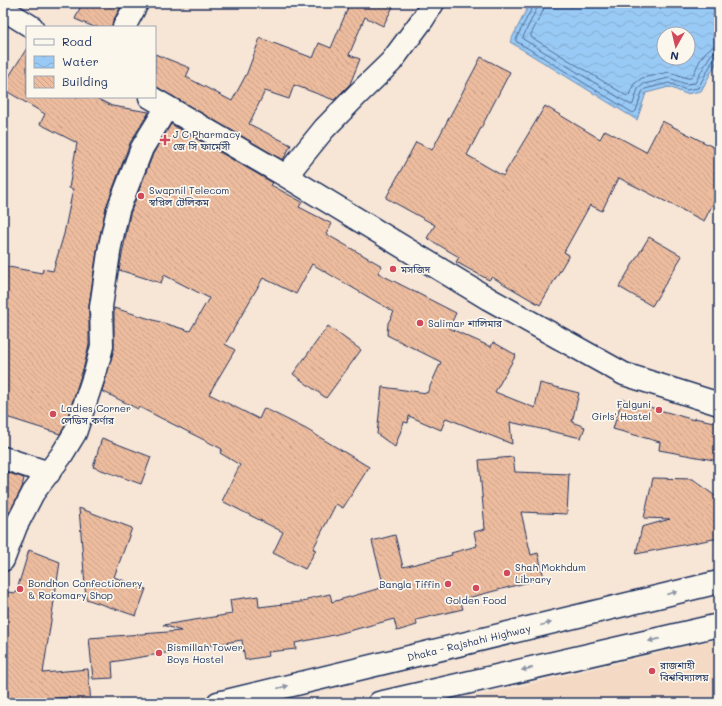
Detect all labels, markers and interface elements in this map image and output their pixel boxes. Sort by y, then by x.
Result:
legend [26,26,156,98]
north arrow [656,26,696,66]
text: Road [62,33,92,49]
text: N [669,48,680,64]
text: Water [62,53,99,69]
text: Building [62,73,108,89]
place label: J C Pharmacy জে সি ফার্মেসী [173,127,240,153]
marker: J C Pharmacy জে সি ফার্মেসী [160,135,170,145]
place label: Swapnil Telecom স্বপ্নিল টেলিকম [148,183,229,209]
marker: Swapnil Telecom স্বপ্নিল টেলিকম [136,191,146,201]
place label: মসজিদ [400,262,431,276]
marker: মসজিদ [388,264,398,274]
place label: Salimar শালিমার [428,316,503,330]
marker: Salimar শালিমার [415,318,425,328]
place label: Falguni Girls' Hostel [592,397,651,423]
place label: Ladies Corner লেডিস কর্ণার [61,401,131,427]
marker: Falguni Girls' Hostel [654,405,664,415]
marker: Ladies Corner লেডিস কর্ণার [48,409,58,419]
place label: Shah Mokhdum Library [515,560,586,586]
marker: Shah Mokhdum Library [502,568,512,578]
place label: Bondhon Confectionery & Rokomary Shop [28,576,142,602]
place label: Bangla Tiffin [379,577,440,591]
marker: Bangla Tiffin [443,579,453,589]
marker: Golden Food [471,583,481,593]
marker: Bondhon Confectionery & Rokomary Shop [15,584,25,594]
one-way arrow [666,590,678,596]
place label: Golden Food [446,593,506,607]
one-way arrow [540,620,552,626]
street label: Dhaka - Rajshahi Highway [406,621,532,664]
one-way arrow [648,637,660,643]
place label: Bismillah Tower Boys Hostel [167,640,243,666]
marker: Bismillah Tower Boys Hostel [154,648,164,658]
place label: রাজশাহী বিশ্ববিদ্যালয় [659,658,709,684]
one-way arrow [521,666,533,672]
marker: রাজশাহী বিশ্ববিদ্যালয় [647,666,657,676]
one-way arrow [277,684,290,690]

